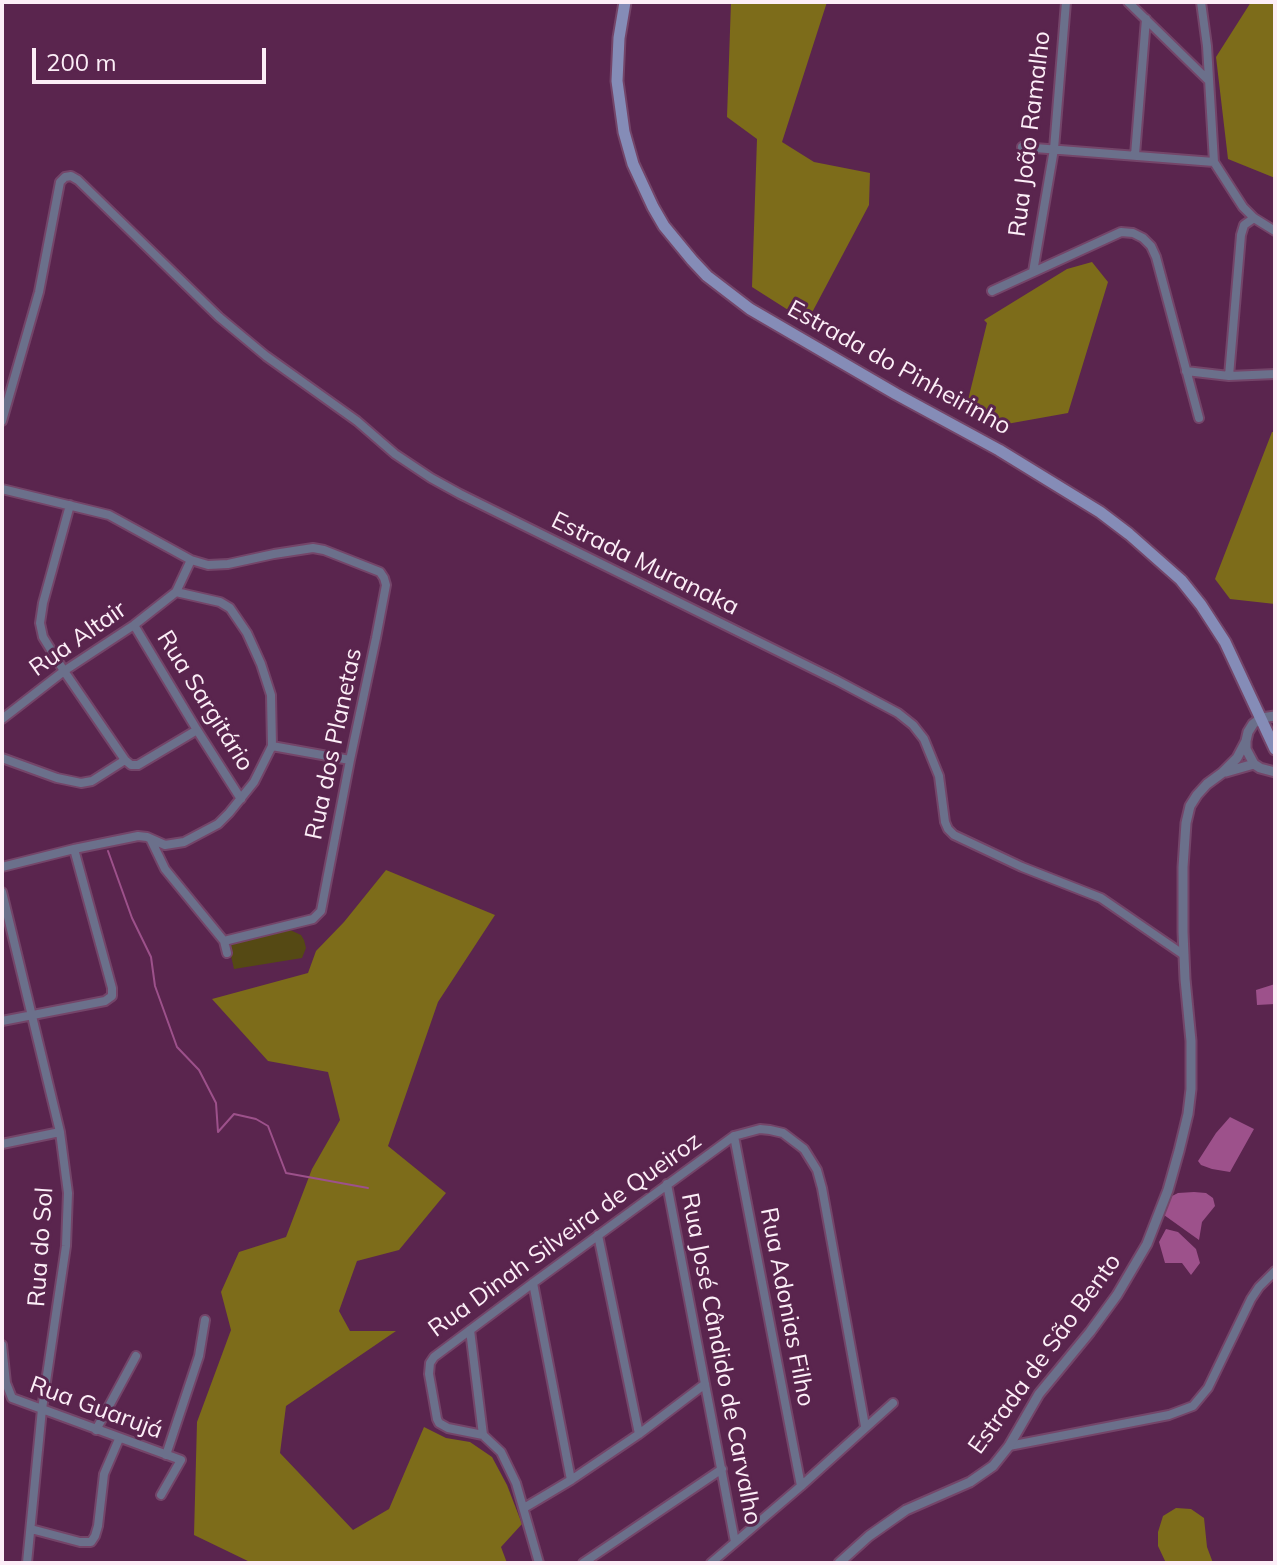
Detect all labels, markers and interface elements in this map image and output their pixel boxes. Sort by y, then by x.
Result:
street label: Rua João Ramalho [1003,30,1057,238]
scale bar [36,32,270,82]
text: 200 m [46,47,117,77]
street label: Estrada do Pinheirinho [782,295,1016,441]
street label: Estrada Muranaka [547,506,743,622]
street label: Rua Altair [24,595,132,683]
street label: Rua Sargitário [150,625,260,777]
street label: Rua dos Planetas [300,646,368,842]
street label: Rua Dinah Silveira de Queiroz [423,1126,707,1344]
street label: Rua do Sol [22,1186,60,1308]
street label: Rua José Cândido de Carvalho [675,1191,767,1527]
street label: Rua Adonias Filho [754,1205,820,1409]
street label: Estrada de São Bento [963,1248,1127,1460]
street label: Rua Guarujá [25,1371,167,1445]

